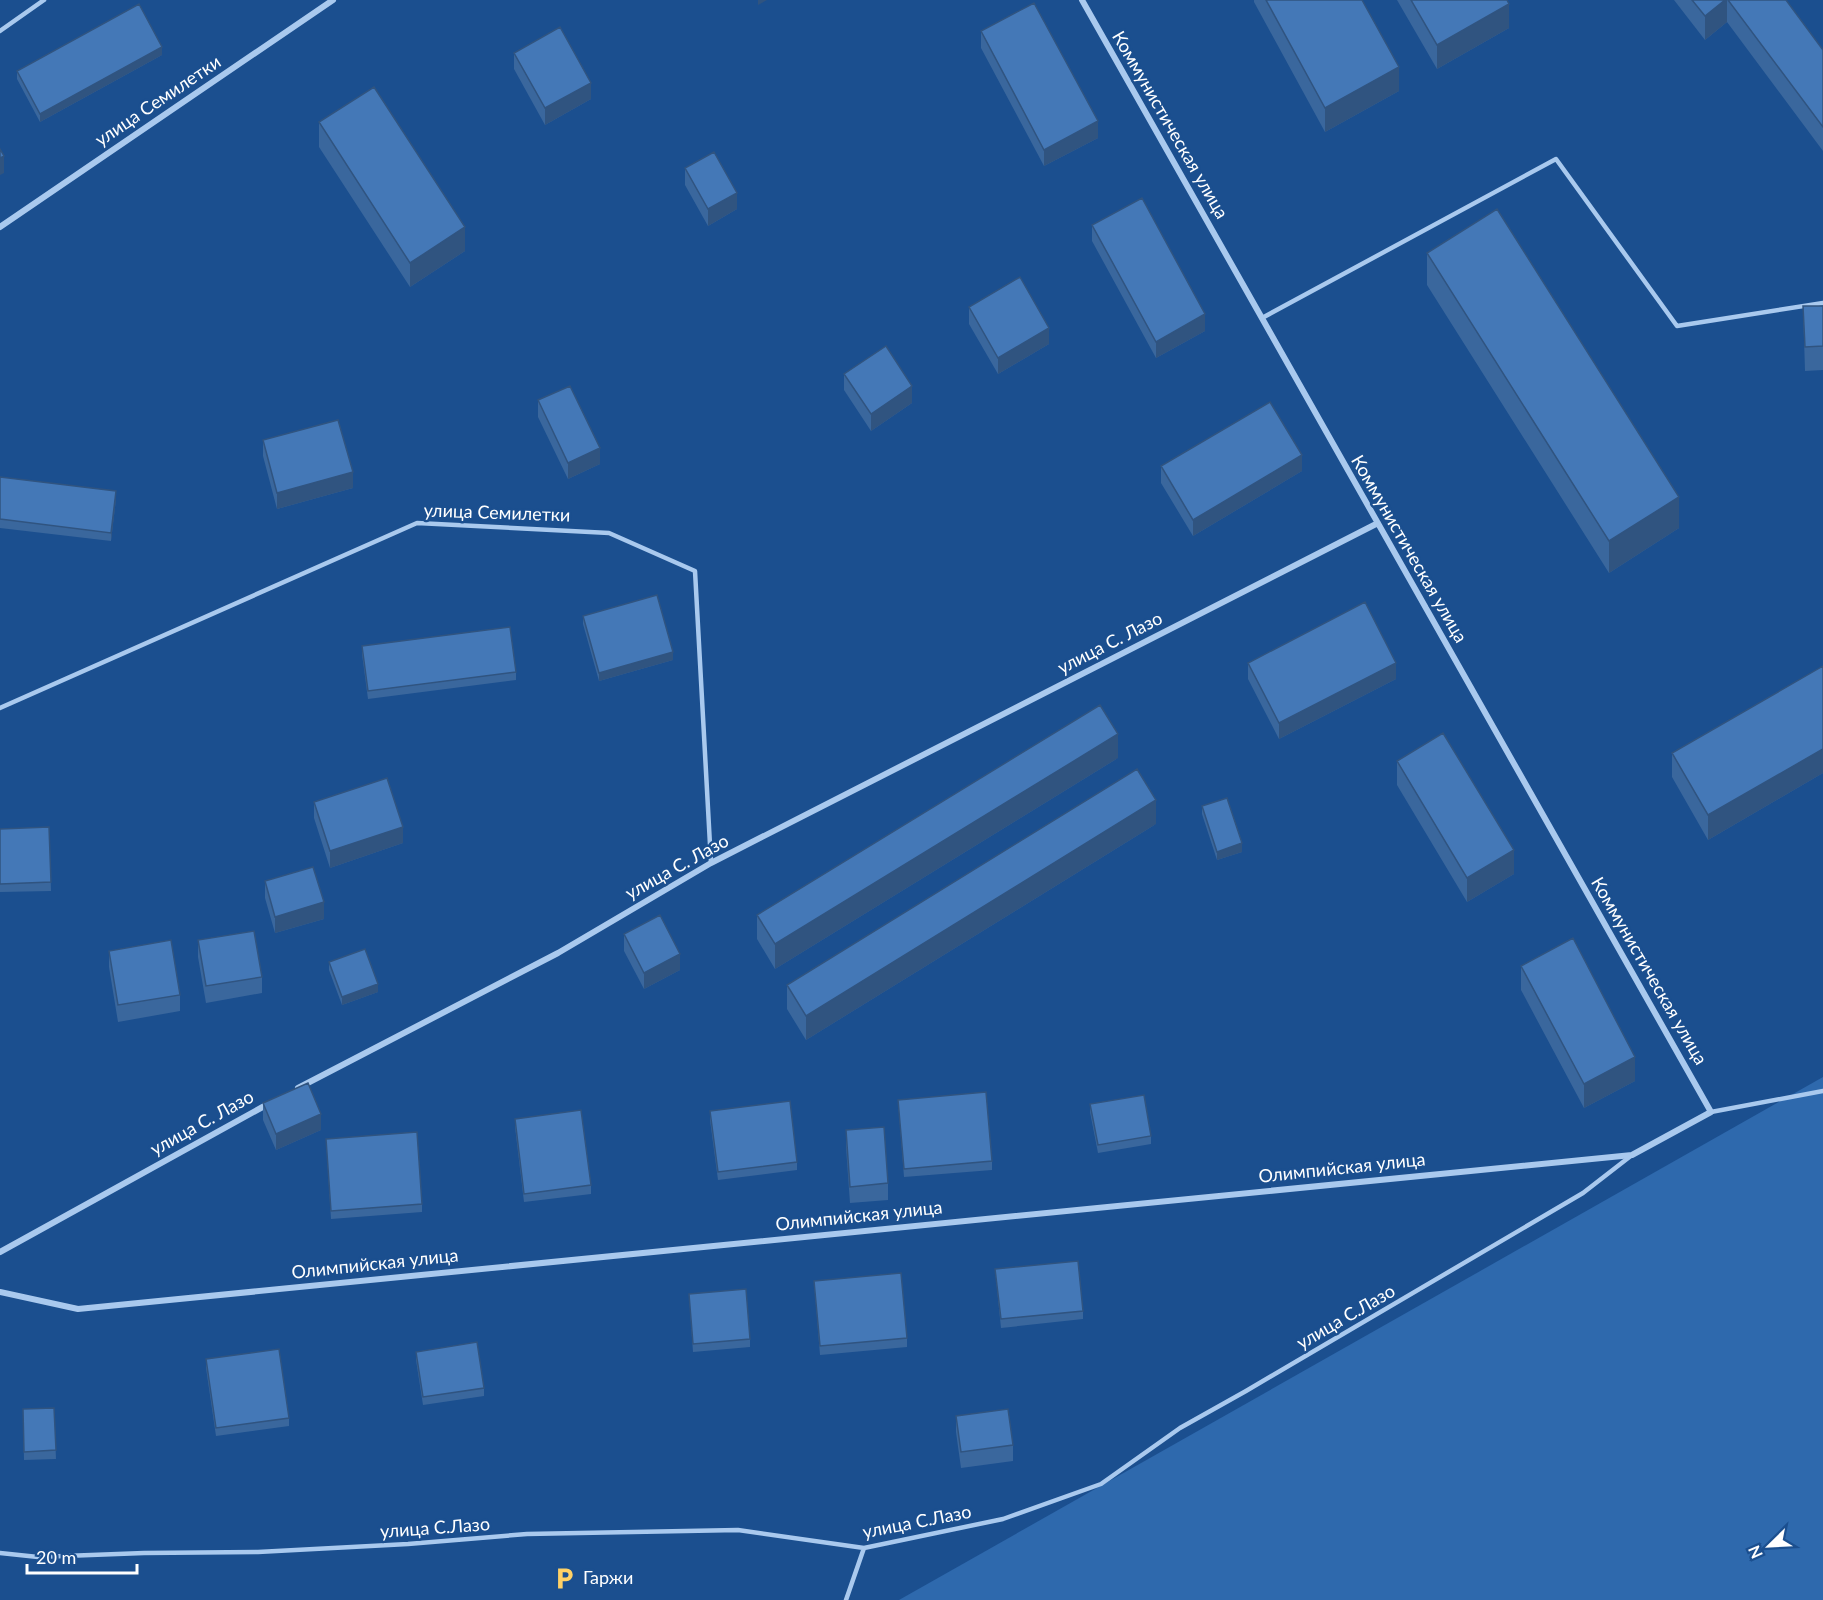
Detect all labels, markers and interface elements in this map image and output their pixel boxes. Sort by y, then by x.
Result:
street label: Коммунистическая улица [1108,27,1234,222]
street label: улица Семилетки [90,50,224,150]
street label: Коммунистическая улица [1347,451,1473,646]
street label: улица Семилетки [423,498,571,526]
street label: улица С. Лазо [1053,606,1166,678]
street label: улица С. Лазо [621,829,732,904]
street label: Коммунистическая улица [1587,873,1713,1068]
street label: улица С. Лазо [146,1085,257,1160]
street label: Олимпийская улица [1257,1147,1426,1187]
street label: Олимпийская улица [774,1195,943,1235]
street label: Олимпийская улица [290,1243,459,1283]
street label: улица С.Лазо [1292,1279,1399,1353]
street label: улица С.Лазо [861,1500,973,1542]
street label: улица С.Лазо [379,1512,491,1542]
north arrow [1739,1516,1799,1576]
scale bar [27,1537,136,1575]
text: N [1744,1543,1766,1562]
text: 20 m [36,1546,76,1568]
parking icon: Гаржи [552,1565,578,1591]
place label: Гаржи [583,1566,633,1588]

